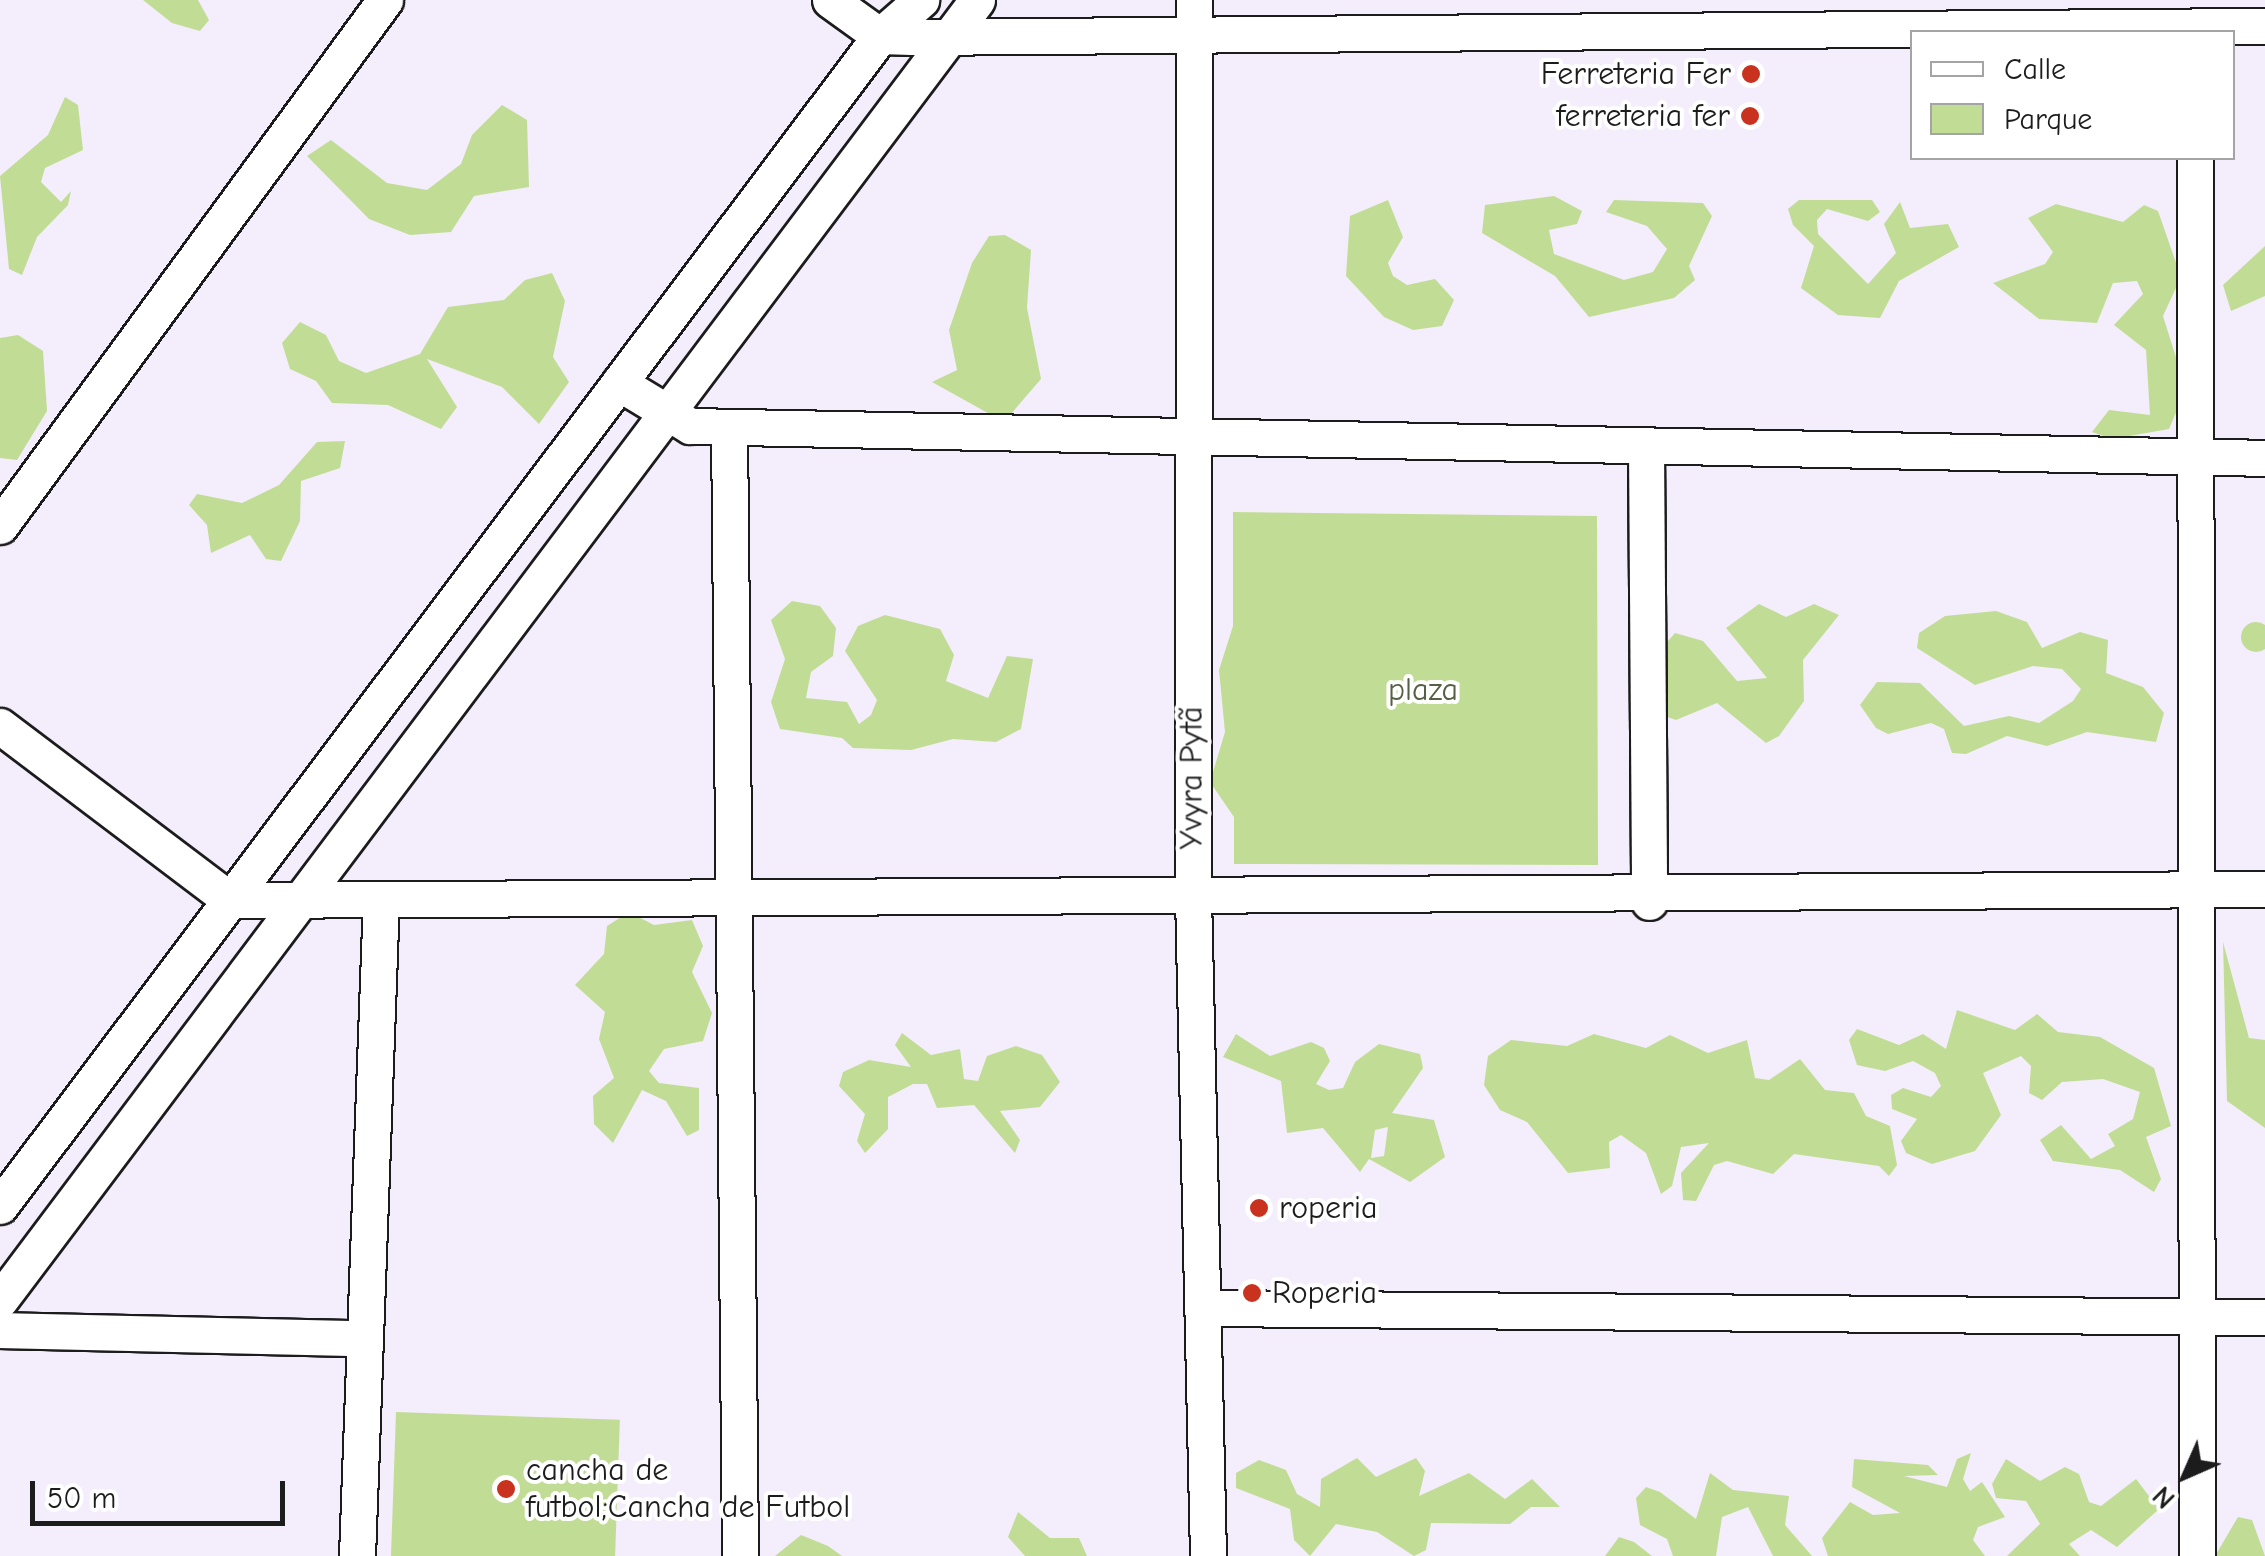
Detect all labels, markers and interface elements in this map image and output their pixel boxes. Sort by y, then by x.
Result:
legend [1910,30,2235,160]
text: Calle [2004,52,2066,87]
place label: Ferreteria Fer [1541,55,1731,93]
marker: Ferreteria Fer [1740,63,1762,85]
place label: ferreteria fer [1556,97,1730,135]
text: Parque [2004,102,2092,137]
marker: ferreteria fer [1739,105,1761,127]
park label: plaza [1388,671,1458,709]
street label: Yvyra Pytã [1173,707,1211,849]
place label: roperia [1279,1189,1378,1227]
marker: roperia [1248,1197,1270,1219]
place label: Roperia [1272,1274,1377,1312]
marker: Roperia [1241,1282,1263,1304]
north arrow [2135,1426,2235,1526]
place label: cancha de futbol;Cancha de Futbol [526,1452,850,1527]
scale bar [35,1461,290,1523]
marker: cancha de futbol;Cancha de Futbol [495,1478,517,1500]
text: N [2146,1479,2182,1515]
text: 50 m [47,1481,116,1516]

